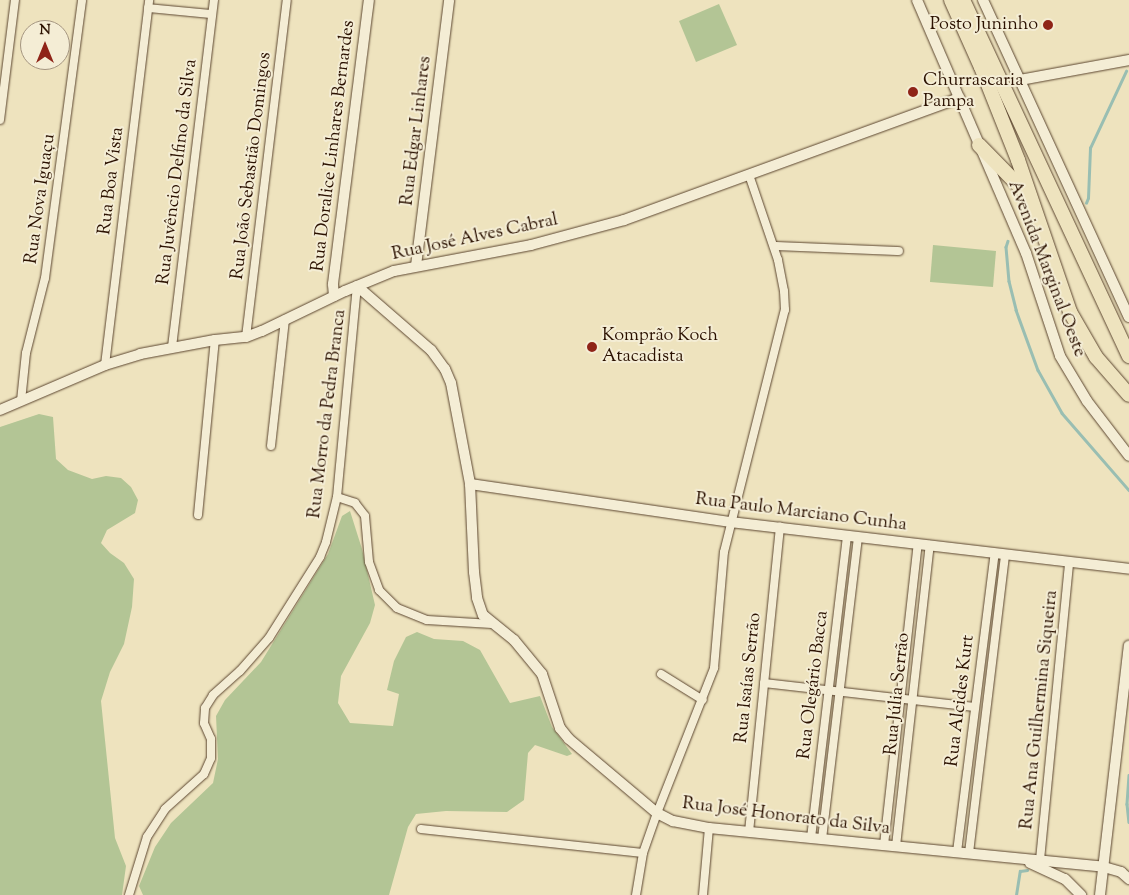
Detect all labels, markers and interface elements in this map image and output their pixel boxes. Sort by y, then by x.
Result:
place label: Posto Juninho [930,14,1038,36]
street label: Rua Doralice Linhares Bernardes [308,19,360,273]
marker: Posto Juninho [1042,19,1054,31]
north arrow [20,20,70,70]
text: N [39,21,51,41]
street label: Rua João Sebastião Domingos [227,51,277,281]
street label: Rua Edgar Linhares [397,55,437,207]
street label: Rua Juvêncio Delfino da Silva [153,58,203,286]
place label: Churrascaria Pampa [923,71,1023,114]
marker: Churrascaria Pampa [907,86,919,98]
street label: Rua Boa Vista [95,126,129,236]
street label: Rua Nova Iguaçu [21,132,61,266]
street label: Avenida Marginal Oeste [1002,178,1090,360]
street label: Rua José Alves Cabral [390,210,560,266]
street label: Rua Morro da Pedra Branca [304,308,352,520]
place label: Komprão Koch Atacadista [602,326,718,368]
marker: Komprão Koch Atacadista [586,341,598,353]
street label: Rua Paulo Marciano Cunha [694,489,908,537]
street label: Rua Ana Guilhermina Siqueira [1017,589,1063,831]
street label: Rua Olegário Bacca [794,609,834,761]
street label: Rua Isaías Serrão [731,612,767,744]
street label: Rua Júlia Serrão [881,632,915,756]
street label: Rua Alcides Kurt [942,634,980,768]
street label: Rua José Honorato da Silva [681,794,891,840]

